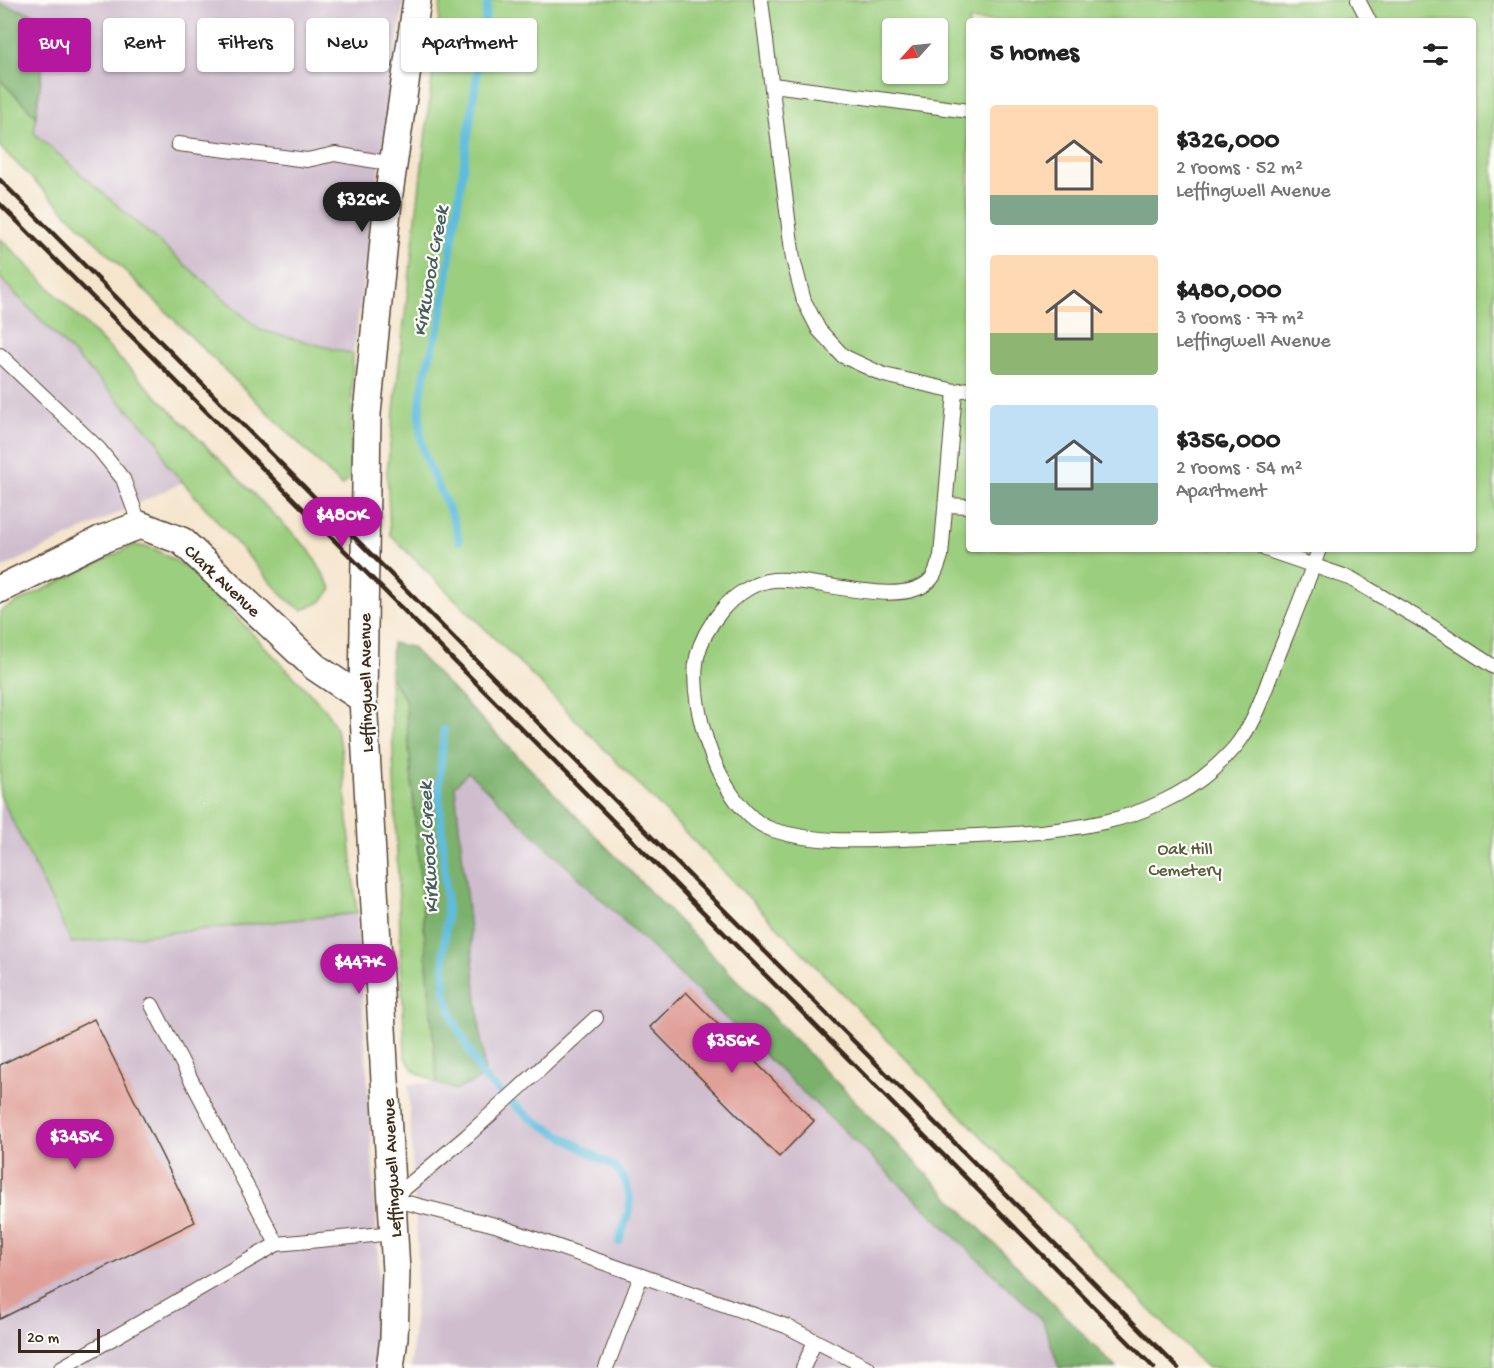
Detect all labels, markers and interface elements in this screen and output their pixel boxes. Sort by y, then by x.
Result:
chip: Buy [18,18,91,72]
chip: Rent [103,18,185,72]
chip: Filters [197,18,294,72]
chip: New [306,18,389,72]
chip: Apartment [401,18,537,72]
north arrow [882,18,948,84]
map controls [882,18,948,84]
icon: filters [1419,38,1452,71]
text: 5 homes [990,39,1079,70]
text: $326,000 [1176,127,1280,158]
icon: home [1038,129,1110,201]
text: 2 rooms · 52 m² [1176,158,1303,181]
text: Leffingwell Avenue [1176,181,1331,204]
pin: $326K [320,182,404,233]
text: $326K [337,190,387,213]
water label: Kirkwood Creek [410,203,456,338]
text: $480,000 [1176,277,1281,308]
icon: home [1038,279,1110,351]
text: 3 rooms · 77 m² [1176,308,1304,331]
text: Leffingwell Avenue [1176,331,1331,354]
text: $356,000 [1176,427,1280,458]
icon: home [1038,429,1110,501]
text: 2 rooms · 54 m² [1176,458,1303,481]
text: Apartment [1176,481,1266,504]
pin: $480K [300,497,384,548]
text: $480K [316,505,368,528]
street label: Clark Avenue [179,541,264,623]
street label: Leffingwell Avenue [356,613,379,753]
water label: Kirkwood Creek [415,779,445,914]
park label: Oak Hill Cemetery [1149,840,1222,882]
pin: $447K [317,944,401,995]
text: $447K [334,952,384,975]
pin: $356K [690,1023,774,1074]
text: $356K [706,1031,758,1054]
street label: Leffingwell Avenue [379,1097,408,1238]
pin: $345K [33,1119,117,1170]
text: $345K [50,1127,100,1150]
scale bar [18,1326,100,1354]
text: 20 m [27,1330,59,1349]

